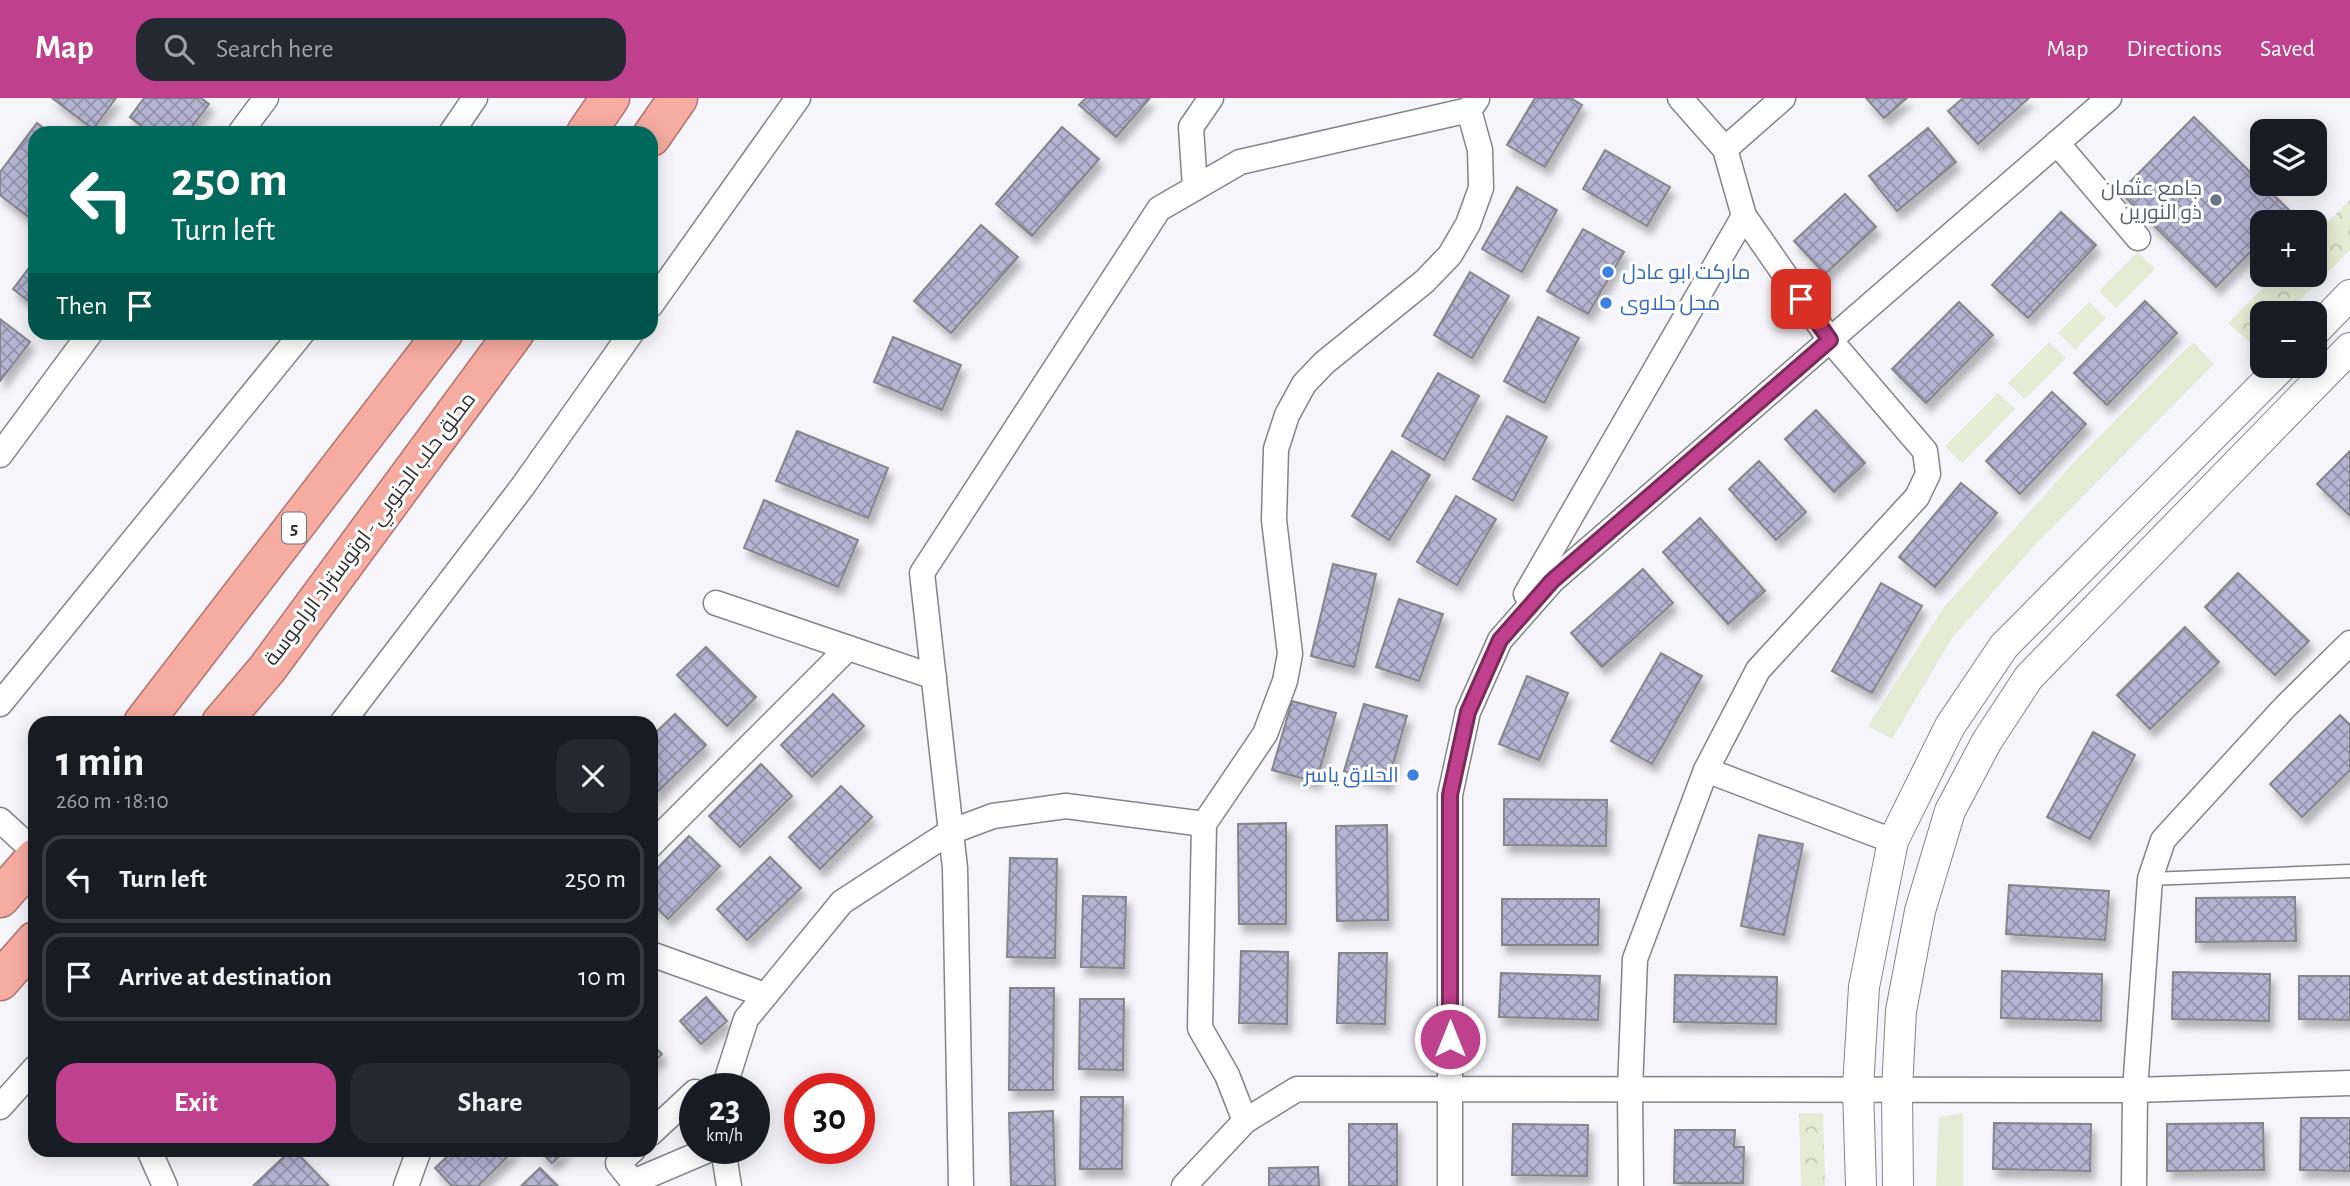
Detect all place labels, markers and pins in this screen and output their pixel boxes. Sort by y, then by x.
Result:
place label: جامع عثمان ذو النورين [2101,178,2202,225]
marker: جامع عثمان ذو النورين [2208,192,2224,208]
place label: ماركت ابو عادل [1622,262,1751,285]
marker: ماركت ابو عادل [1600,264,1616,280]
pin [1771,269,1831,329]
place label: محل حلاوى [1620,293,1720,316]
marker: محل حلاوى [1598,295,1614,311]
place label: الحلاق ياسر [1303,765,1399,788]
marker: الحلاق ياسر [1405,767,1421,783]

